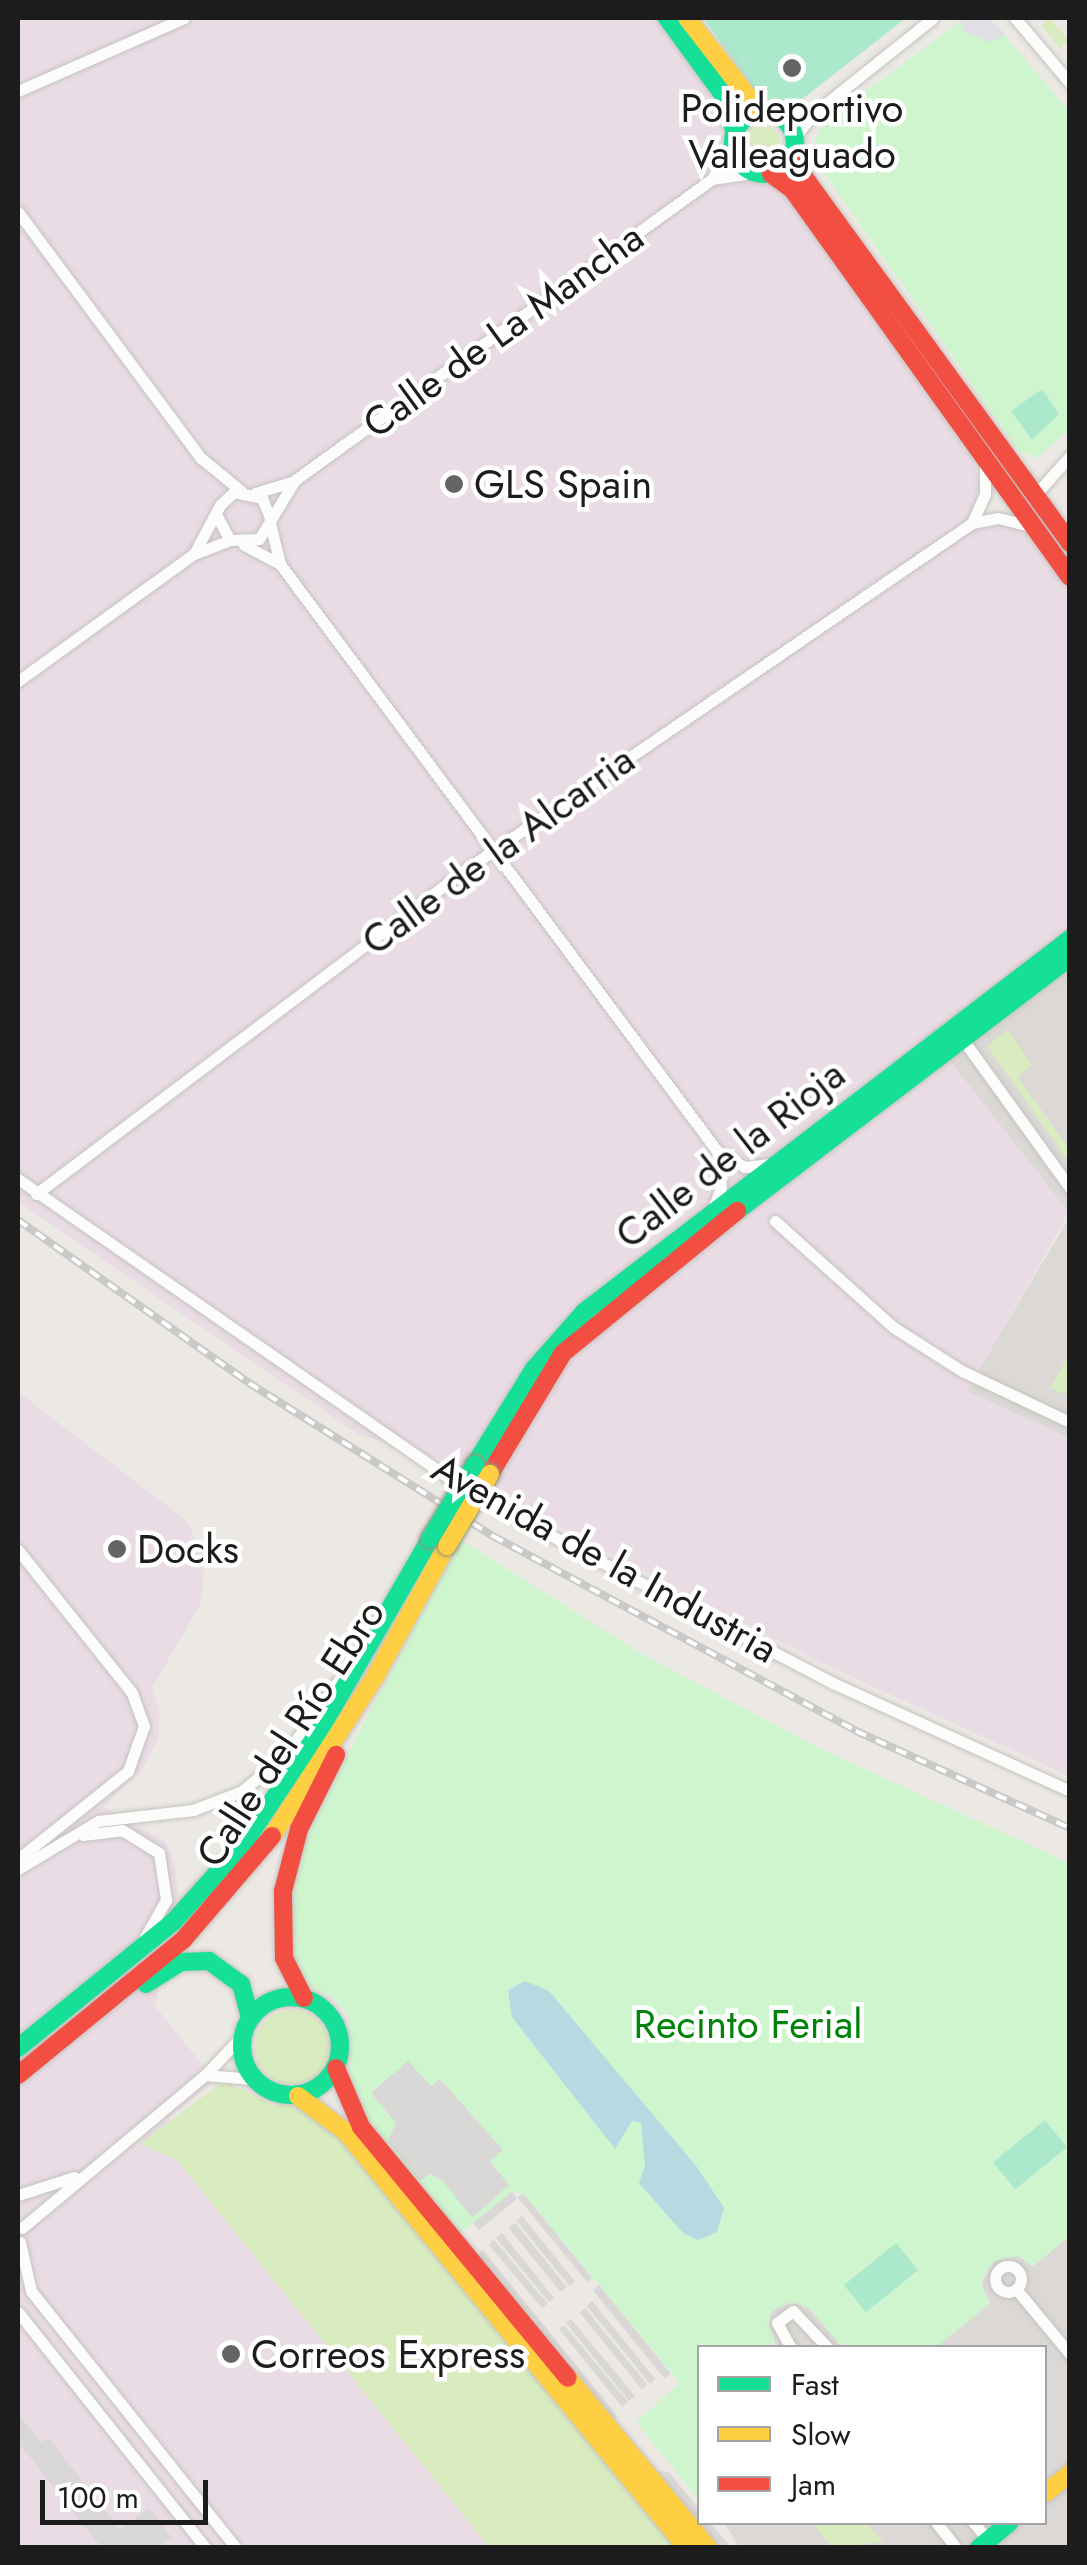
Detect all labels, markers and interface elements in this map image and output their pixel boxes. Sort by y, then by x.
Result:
marker: Polideportivo Valleaguado [781,57,803,79]
place label: Polideportivo Valleaguado [681,84,903,178]
street label: Calle de La Mancha [354,212,652,448]
place label: GLS Spain [474,460,652,508]
marker: GLS Spain [443,473,465,495]
street label: Calle de la Alcarria [353,735,643,965]
street label: Calle de la Rioja [606,1050,854,1258]
street label: Avenida de la Industria [424,1443,786,1673]
place label: Docks [137,1525,239,1573]
marker: Docks [106,1538,128,1560]
street label: Calle del Río Ebro [186,1591,394,1875]
park label: Recinto Ferial [634,2000,862,2048]
place label: Correos Express [251,2330,525,2378]
marker: Correos Express [220,2343,242,2365]
legend [697,2345,1047,2525]
text: Fast [791,2363,839,2406]
text: Slow [791,2413,851,2456]
scale bar [45,2460,212,2522]
text: Jam [791,2463,836,2506]
text: 100 m [57,2476,139,2519]

